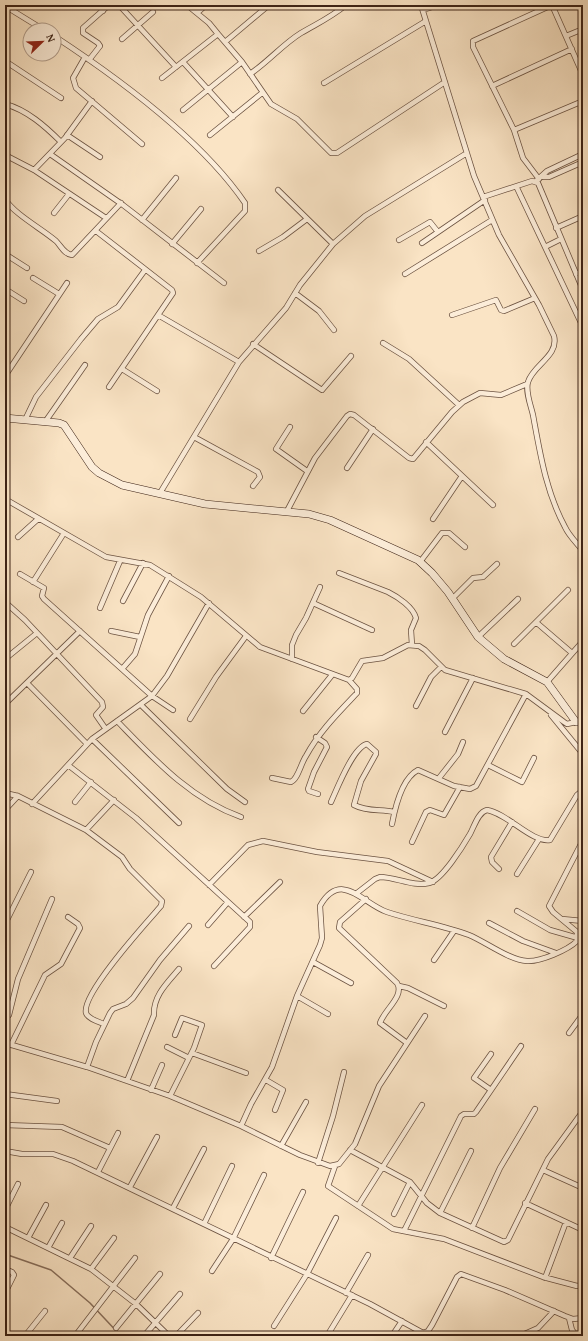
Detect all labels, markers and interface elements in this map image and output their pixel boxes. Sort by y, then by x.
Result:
north arrow [22,22,62,62]
text: N [42,32,60,45]

